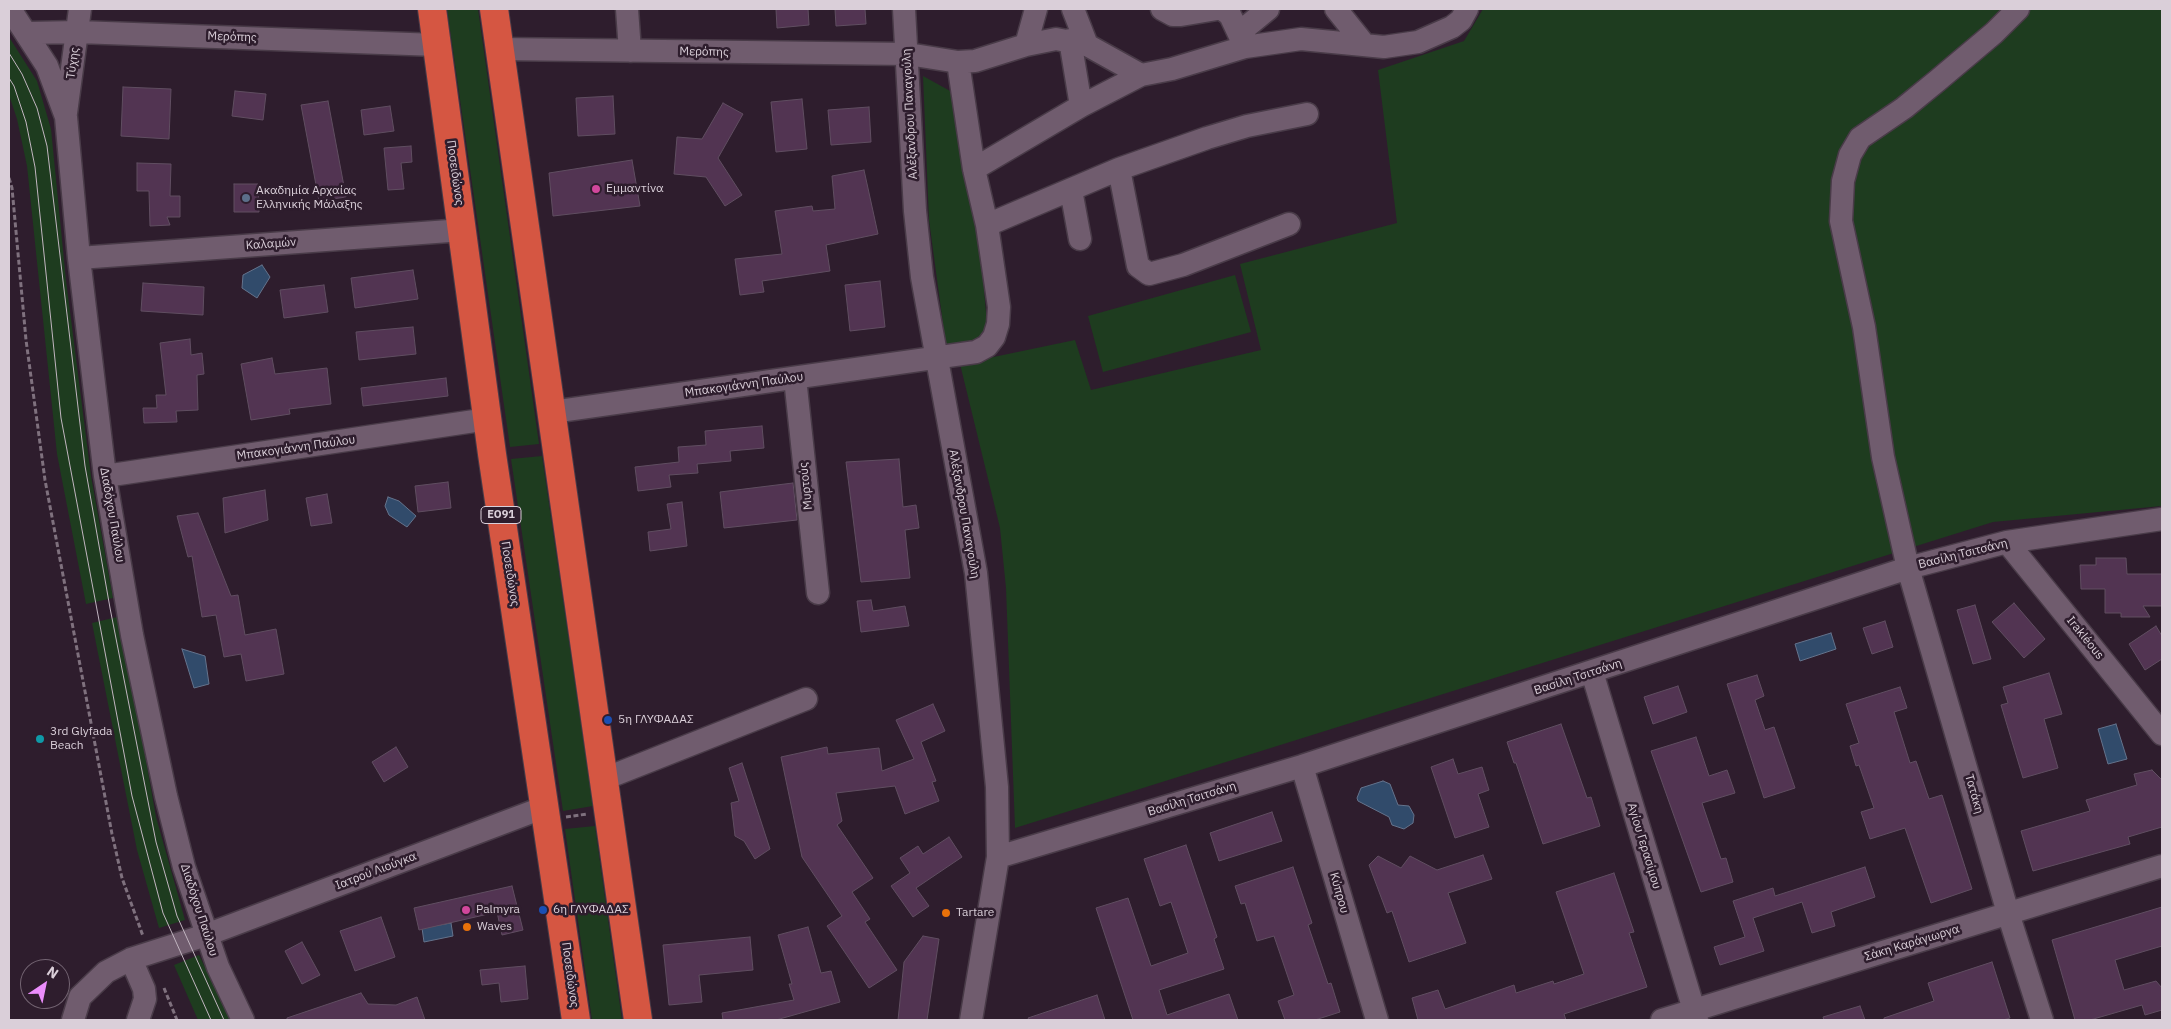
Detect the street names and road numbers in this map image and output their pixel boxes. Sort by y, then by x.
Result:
street label: Μερόπης [207,29,257,45]
street label: Μερόπης [679,44,729,60]
street label: Τύχης [64,46,82,80]
street label: Αλέξανδρου Παναγούλη [899,48,921,180]
street label: Ποσειδώνος [443,139,467,207]
street label: Καλαμών [245,235,297,253]
street label: Μπακογιάννη Παύλου [684,370,804,400]
street label: Μπακογιάννη Παύλου [236,433,356,463]
street label: Αλέξανδρου Παναγούλη [946,448,982,580]
street label: Μυρτούς [796,461,816,511]
street label: Διαδόχου Παύλου [97,466,127,564]
road number: ΕΟ91 [481,506,521,524]
street label: Βασίλη Τσιτσάνη [1917,536,2009,572]
street label: Ποσειδώνος [498,540,522,608]
street label: Irakléous [2063,614,2107,662]
street label: Βασίλη Τσιτσάνη [1532,656,1624,698]
street label: Τατάκη [1962,773,1986,815]
street label: Βασίλη Τσιτσάνη [1146,779,1238,819]
street label: Αγίου Γερασίμου [1624,801,1664,891]
street label: Ιατρού Λιούγκα [333,849,419,893]
street label: Διαδόχου Παύλου [177,862,221,958]
street label: Κύπρου [1326,871,1352,915]
street label: Σάκη Καράγιωργα [1863,922,1961,964]
street label: Ποσειδώνος [558,941,582,1009]

